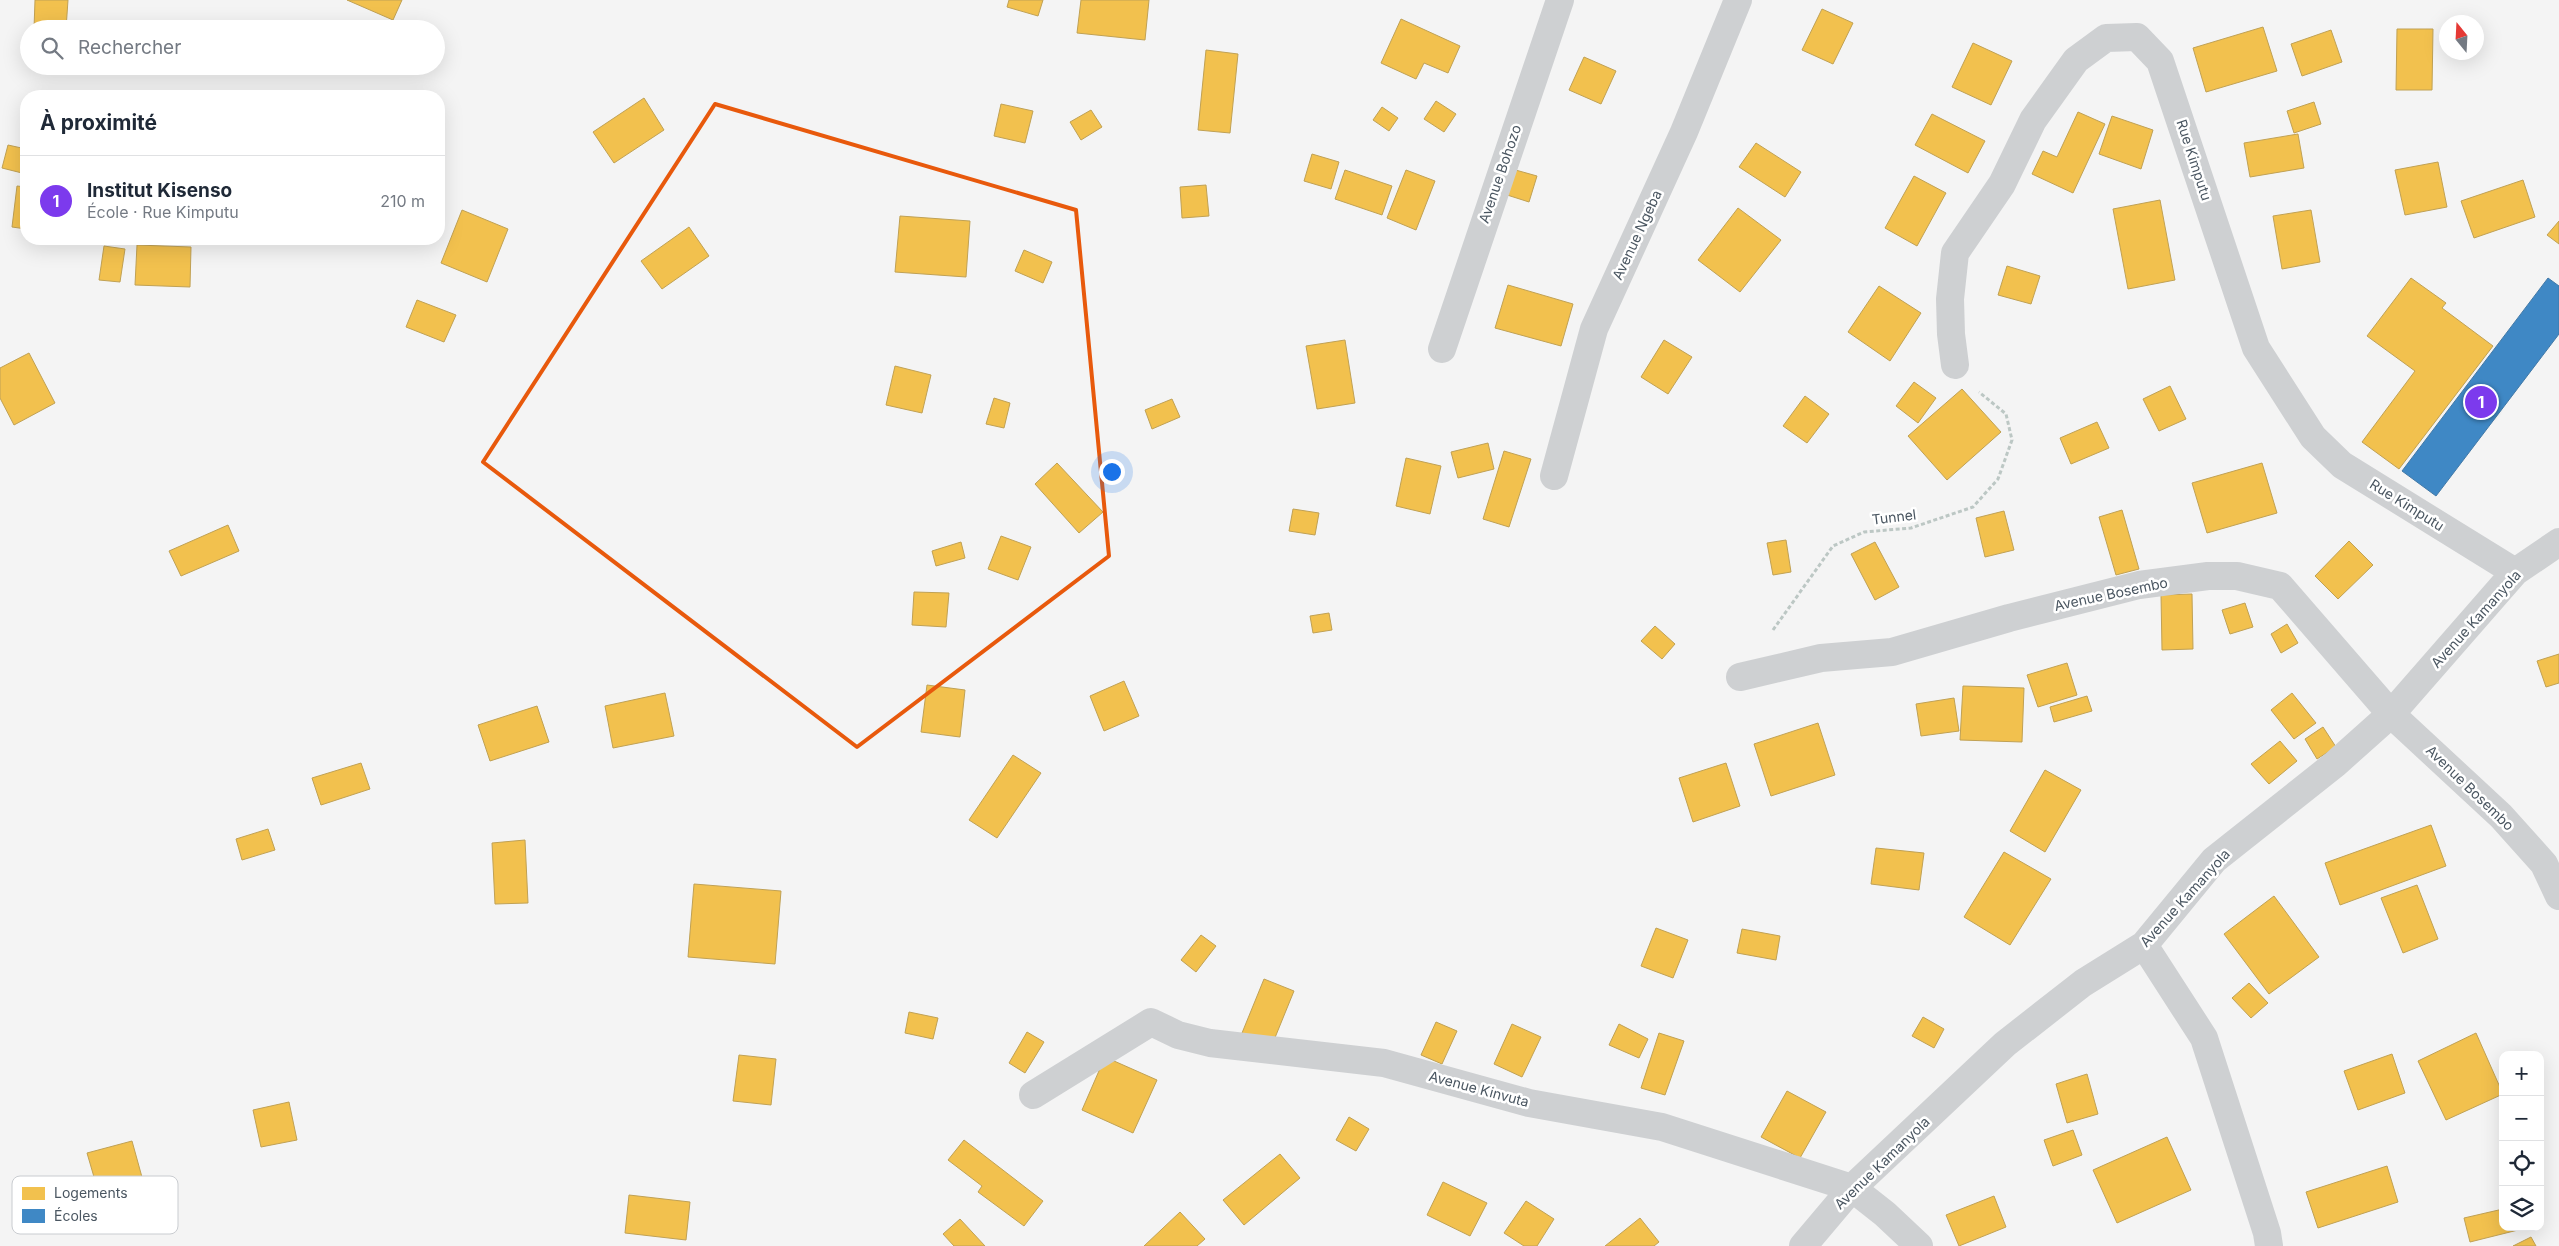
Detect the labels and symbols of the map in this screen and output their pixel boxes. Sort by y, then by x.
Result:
north arrow [2439,15,2484,60]
street label: Rue Kimputu [2173,117,2216,203]
street label: Avenue Bohozo [1475,122,1524,225]
street label: Avenue Ngeba [1608,187,1665,282]
pin: 1 [2465,383,2497,421]
your location [1099,459,1125,485]
street label: Rue Kimputu [2367,475,2448,534]
street label: Tunnel [1871,505,1917,528]
street label: Avenue Kamanyola [2427,566,2524,671]
street label: Avenue Bosembo [2053,573,2169,614]
street label: Avenue Bosembo [2423,741,2518,834]
street label: Avenue Kamanyola [2136,845,2233,950]
street label: Avenue Kinvuta [1427,1067,1531,1110]
street label: Avenue Kamanyola [1830,1113,1933,1212]
legend [12,1176,178,1234]
text: Logements [54,1184,128,1201]
text: Écoles [54,1207,98,1224]

